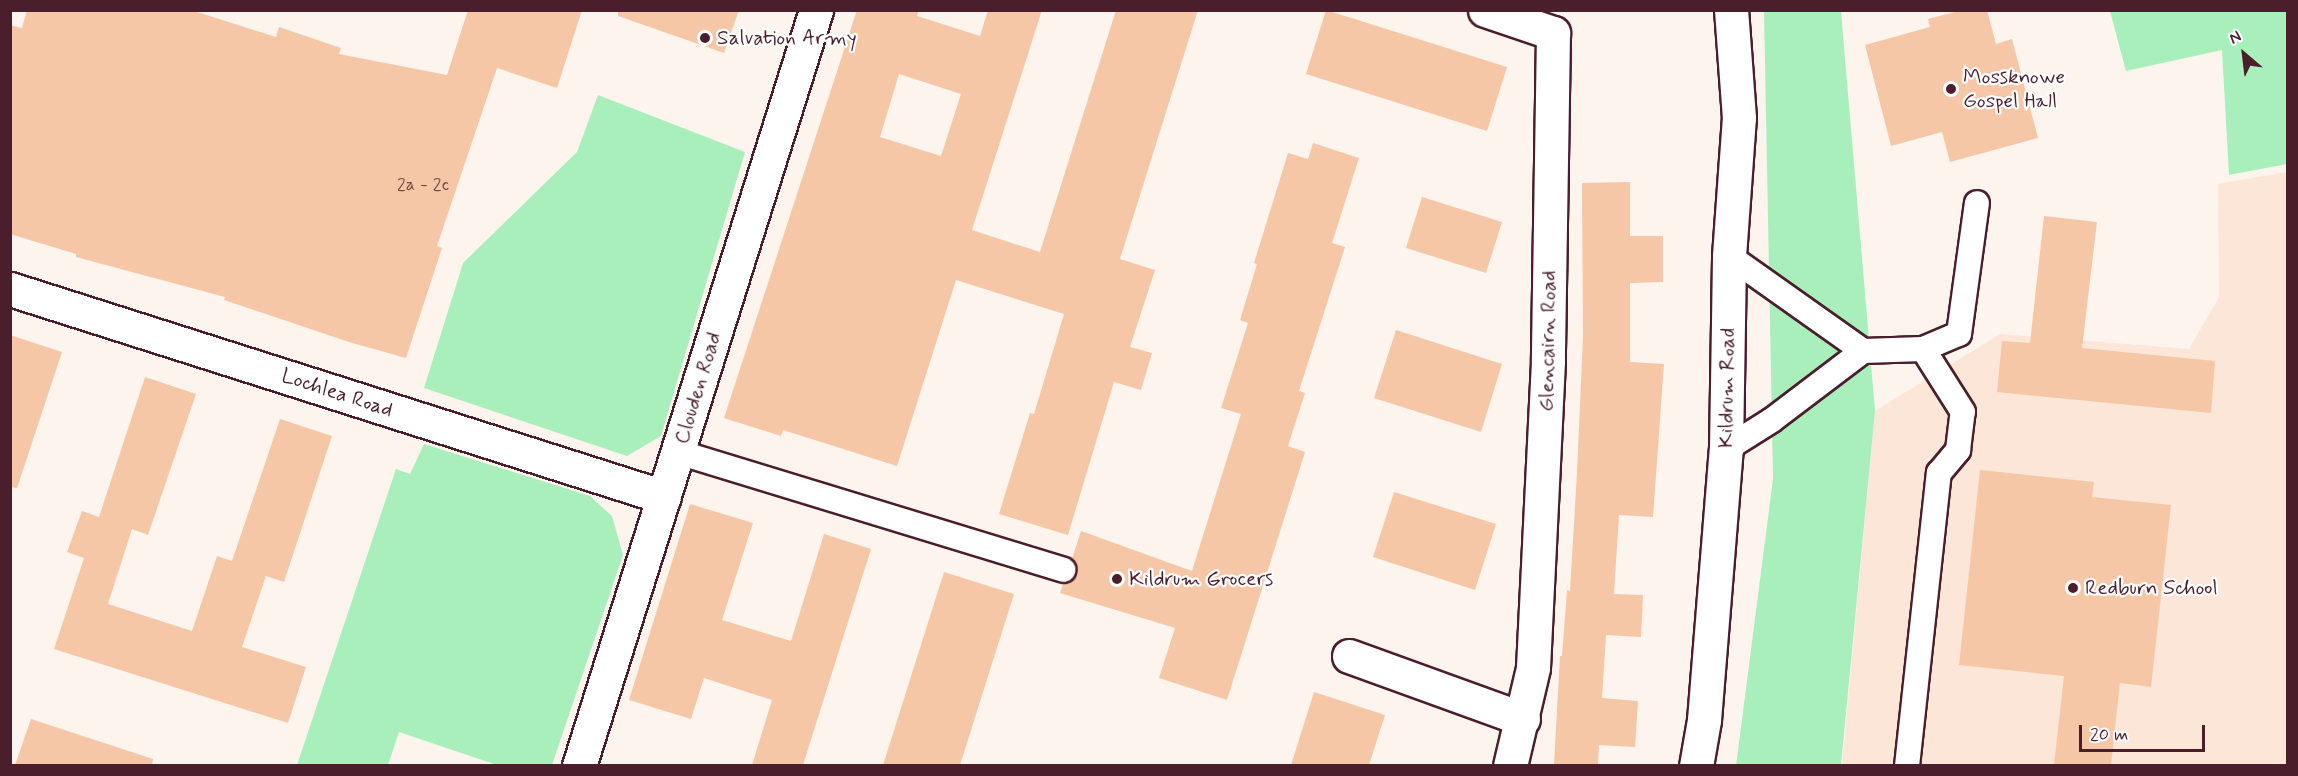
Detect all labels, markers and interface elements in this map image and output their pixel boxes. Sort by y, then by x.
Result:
north arrow [2214,24,2274,84]
place label: Salvation Army [717,25,854,51]
text: N [2226,26,2245,49]
marker: Salvation Army [698,31,712,45]
place label: Mossknowe Gospel Hall [1963,64,2065,114]
marker: Mossknowe Gospel Hall [1944,82,1958,96]
house number: 2a - 2c [397,174,449,196]
street label: Glencairn Road [1534,270,1562,412]
street label: Kildrum Road [1713,328,1741,448]
street label: Clouden Road [669,329,727,447]
street label: Lochlea Road [278,363,396,423]
place label: Kildrum Grocers [1129,566,1273,592]
marker: Kildrum Grocers [1110,572,1124,586]
place label: Redburn School [2085,575,2218,601]
marker: Redburn School [2066,581,2080,595]
scale bar [2082,713,2208,751]
text: 20 m [2090,723,2128,747]

